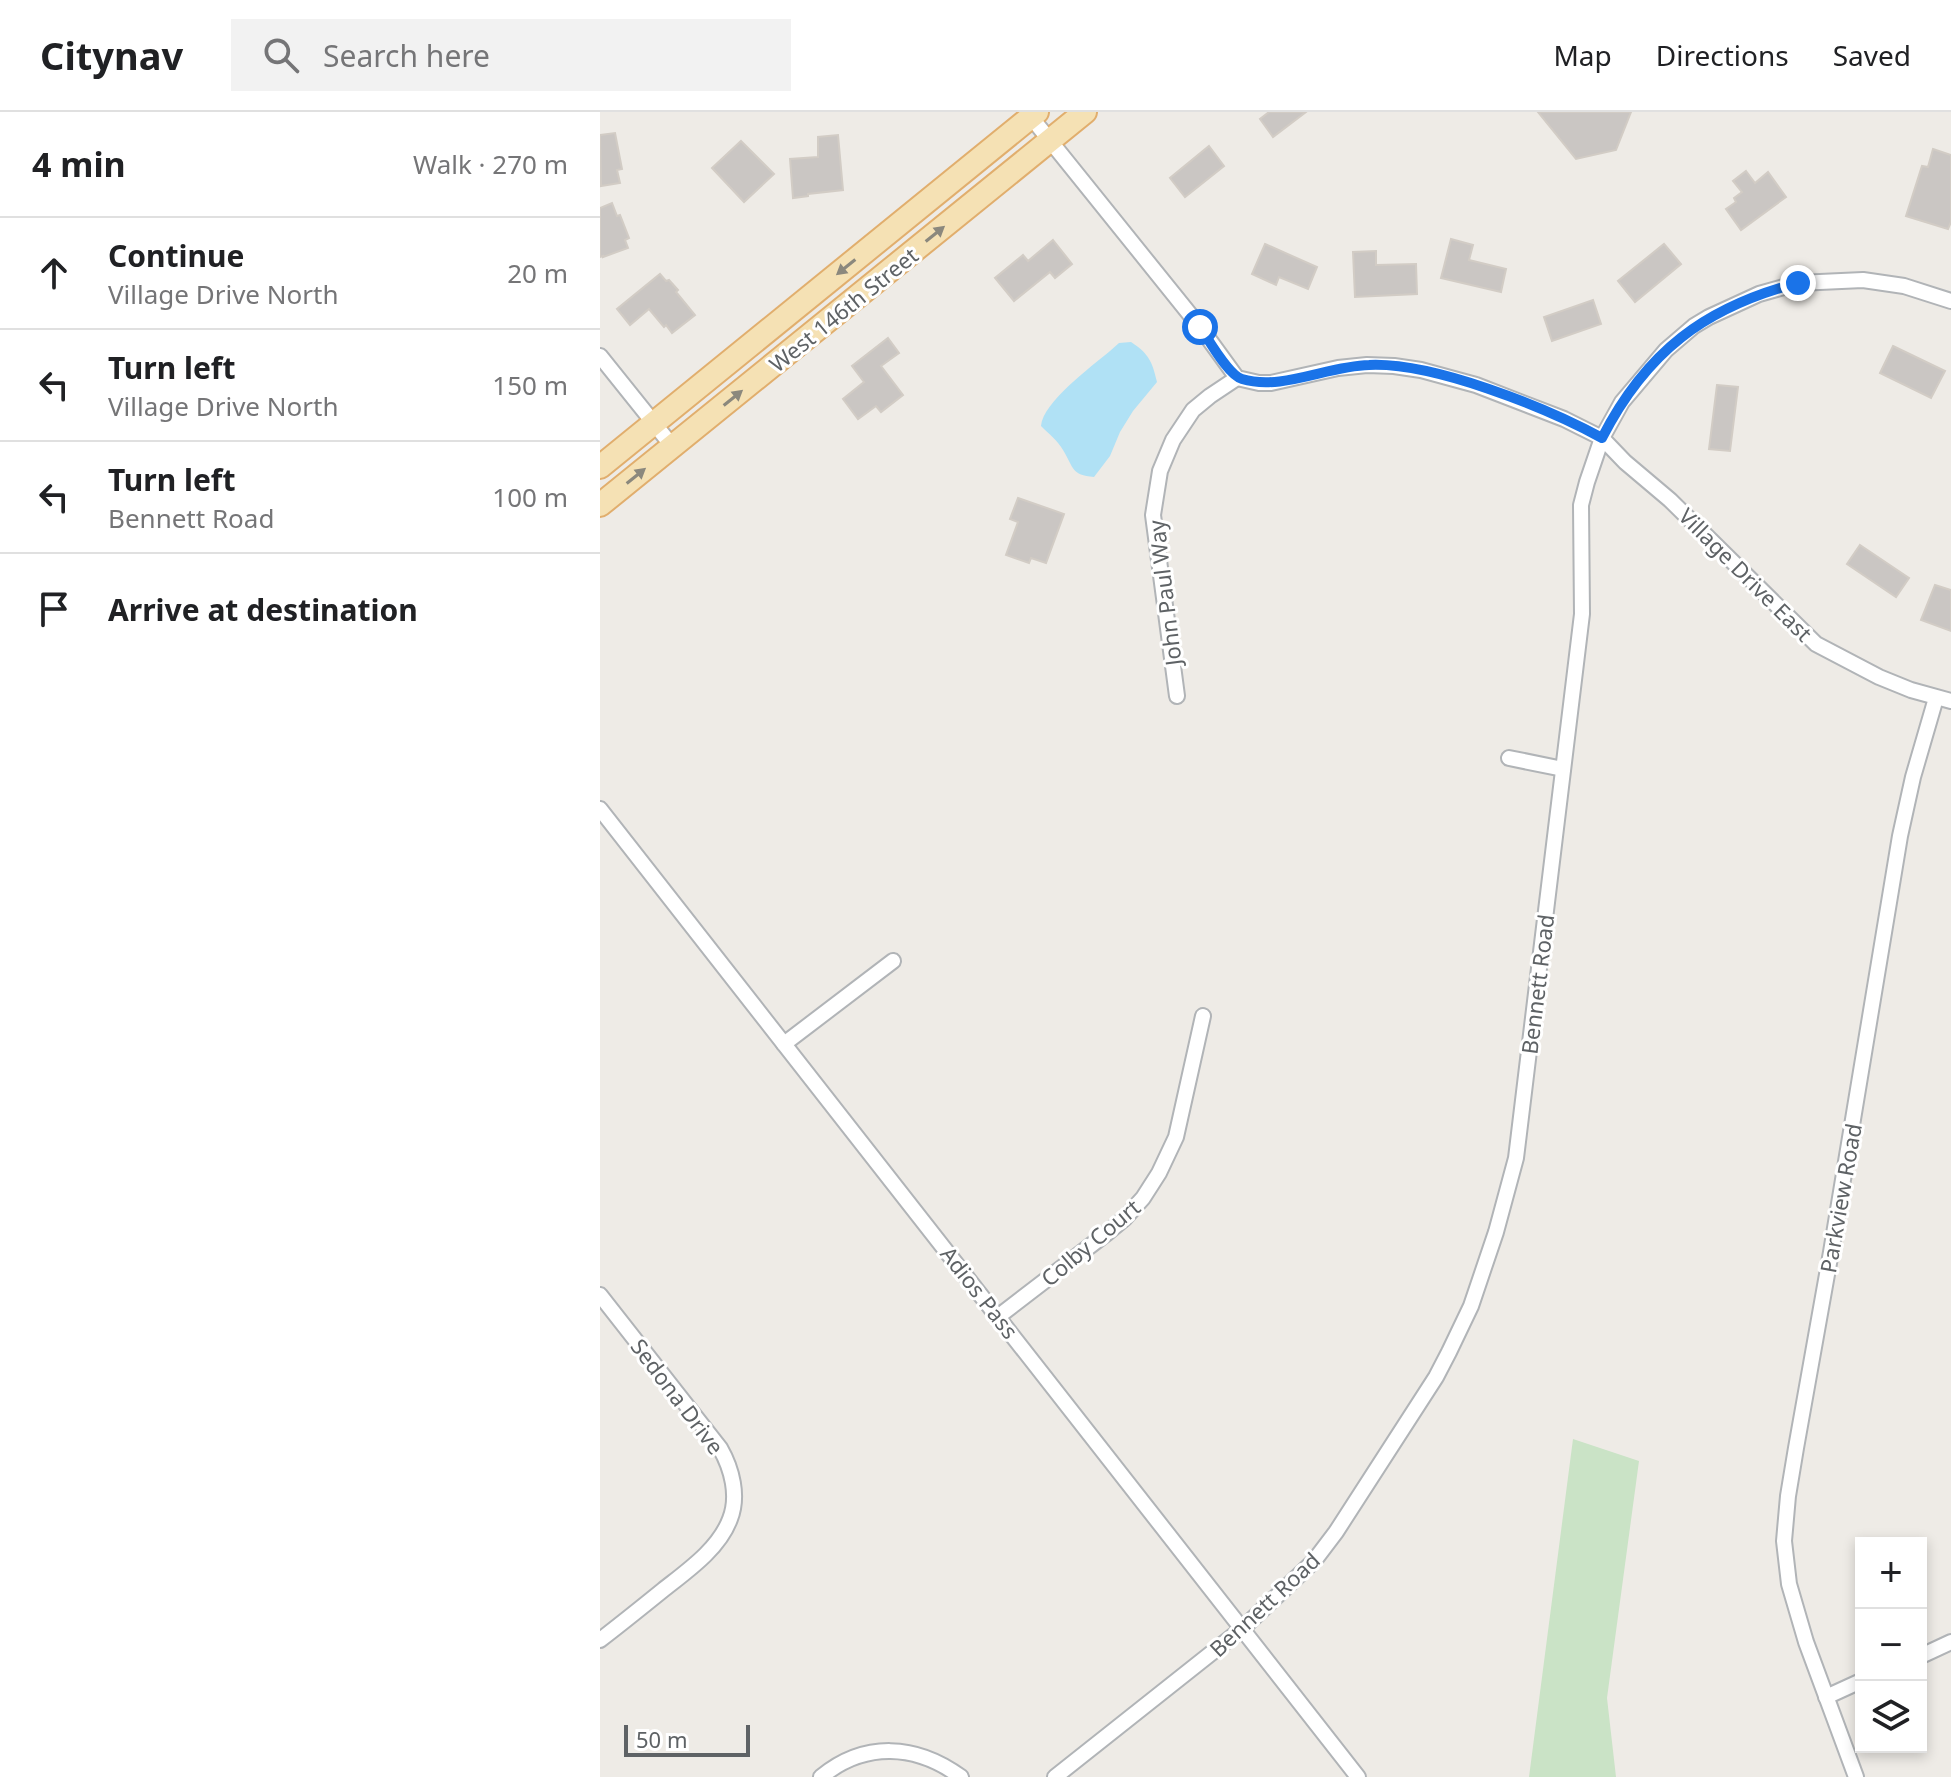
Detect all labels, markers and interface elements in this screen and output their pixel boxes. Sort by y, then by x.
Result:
search box [231,19,791,91]
text: Citynav [40,29,183,81]
icon: search [259,33,303,77]
text: Search here [323,35,490,76]
text: Map [1553,36,1612,74]
text: Directions [1656,36,1789,74]
text: Saved [1833,36,1911,74]
text: 4 min [32,141,126,187]
text: Walk · 270 m [413,146,568,182]
one-way arrow [925,226,945,243]
text: Continue [108,235,244,276]
street label: West 146th Street [762,240,924,378]
icon: ahead [32,251,76,295]
text: 20 m [507,255,568,291]
one-way arrow [836,258,856,275]
route end [1780,265,1816,301]
text: Village Drive North [108,276,338,312]
route start [1182,309,1218,345]
text: Turn left [108,347,236,388]
icon: left [32,363,76,407]
text: 150 m [492,367,568,403]
text: Village Drive North [108,388,338,424]
one-way arrow [723,390,743,407]
text: Turn left [108,459,236,500]
one-way arrow [626,468,646,485]
icon: left [32,475,76,519]
text: 100 m [492,479,568,515]
text: Bennett Road [108,500,274,536]
street label: Village Drive East [1673,501,1819,647]
street label: John Paul Way [1140,518,1188,670]
icon: arrive [32,587,76,631]
text: Arrive at destination [108,589,418,630]
street label: Bennett Road [1514,912,1560,1056]
street label: Parkview Road [1812,1121,1868,1275]
street label: Colby Court [1034,1192,1146,1292]
street label: Adios Pass [934,1240,1026,1344]
street label: Sedona Drive [625,1332,731,1460]
map controls [1855,1537,1927,1753]
button: + [1855,1537,1927,1609]
street label: Bennett Road [1202,1545,1326,1663]
button: − [1855,1609,1927,1681]
button: layers [1855,1681,1927,1753]
scale bar [624,1721,750,1757]
text: 50 m [636,1724,687,1754]

